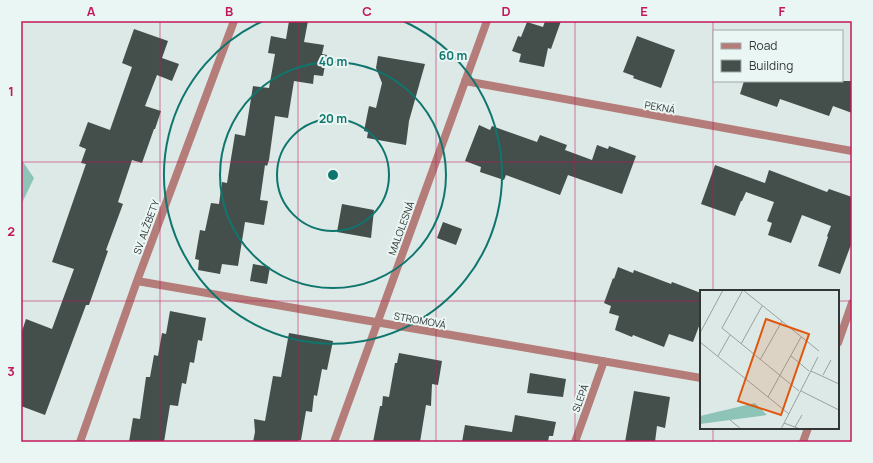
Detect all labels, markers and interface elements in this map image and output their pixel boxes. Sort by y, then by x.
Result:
text: A [87,2,96,20]
text: B [225,2,233,20]
text: C [362,2,372,20]
text: D [501,2,511,20]
text: E [640,2,648,20]
text: F [779,2,786,20]
legend [713,30,843,82]
text: Road [749,37,777,54]
text: 60 m [439,47,467,64]
text: 40 m [319,53,347,70]
text: Building [749,57,793,74]
text: 1 [8,82,14,100]
street label: PEKNÁ [644,97,677,117]
text: 20 m [319,110,347,127]
centre of rings [326,168,340,182]
street label: SV. ALŽBETY [130,197,163,256]
street label: MALOLESNÁ [385,198,418,257]
text: 2 [7,222,15,240]
inset map [700,290,839,429]
street label: STROMOVÁ [393,309,448,332]
text: 3 [7,362,15,380]
street label: SLEPÁ [568,381,592,414]

